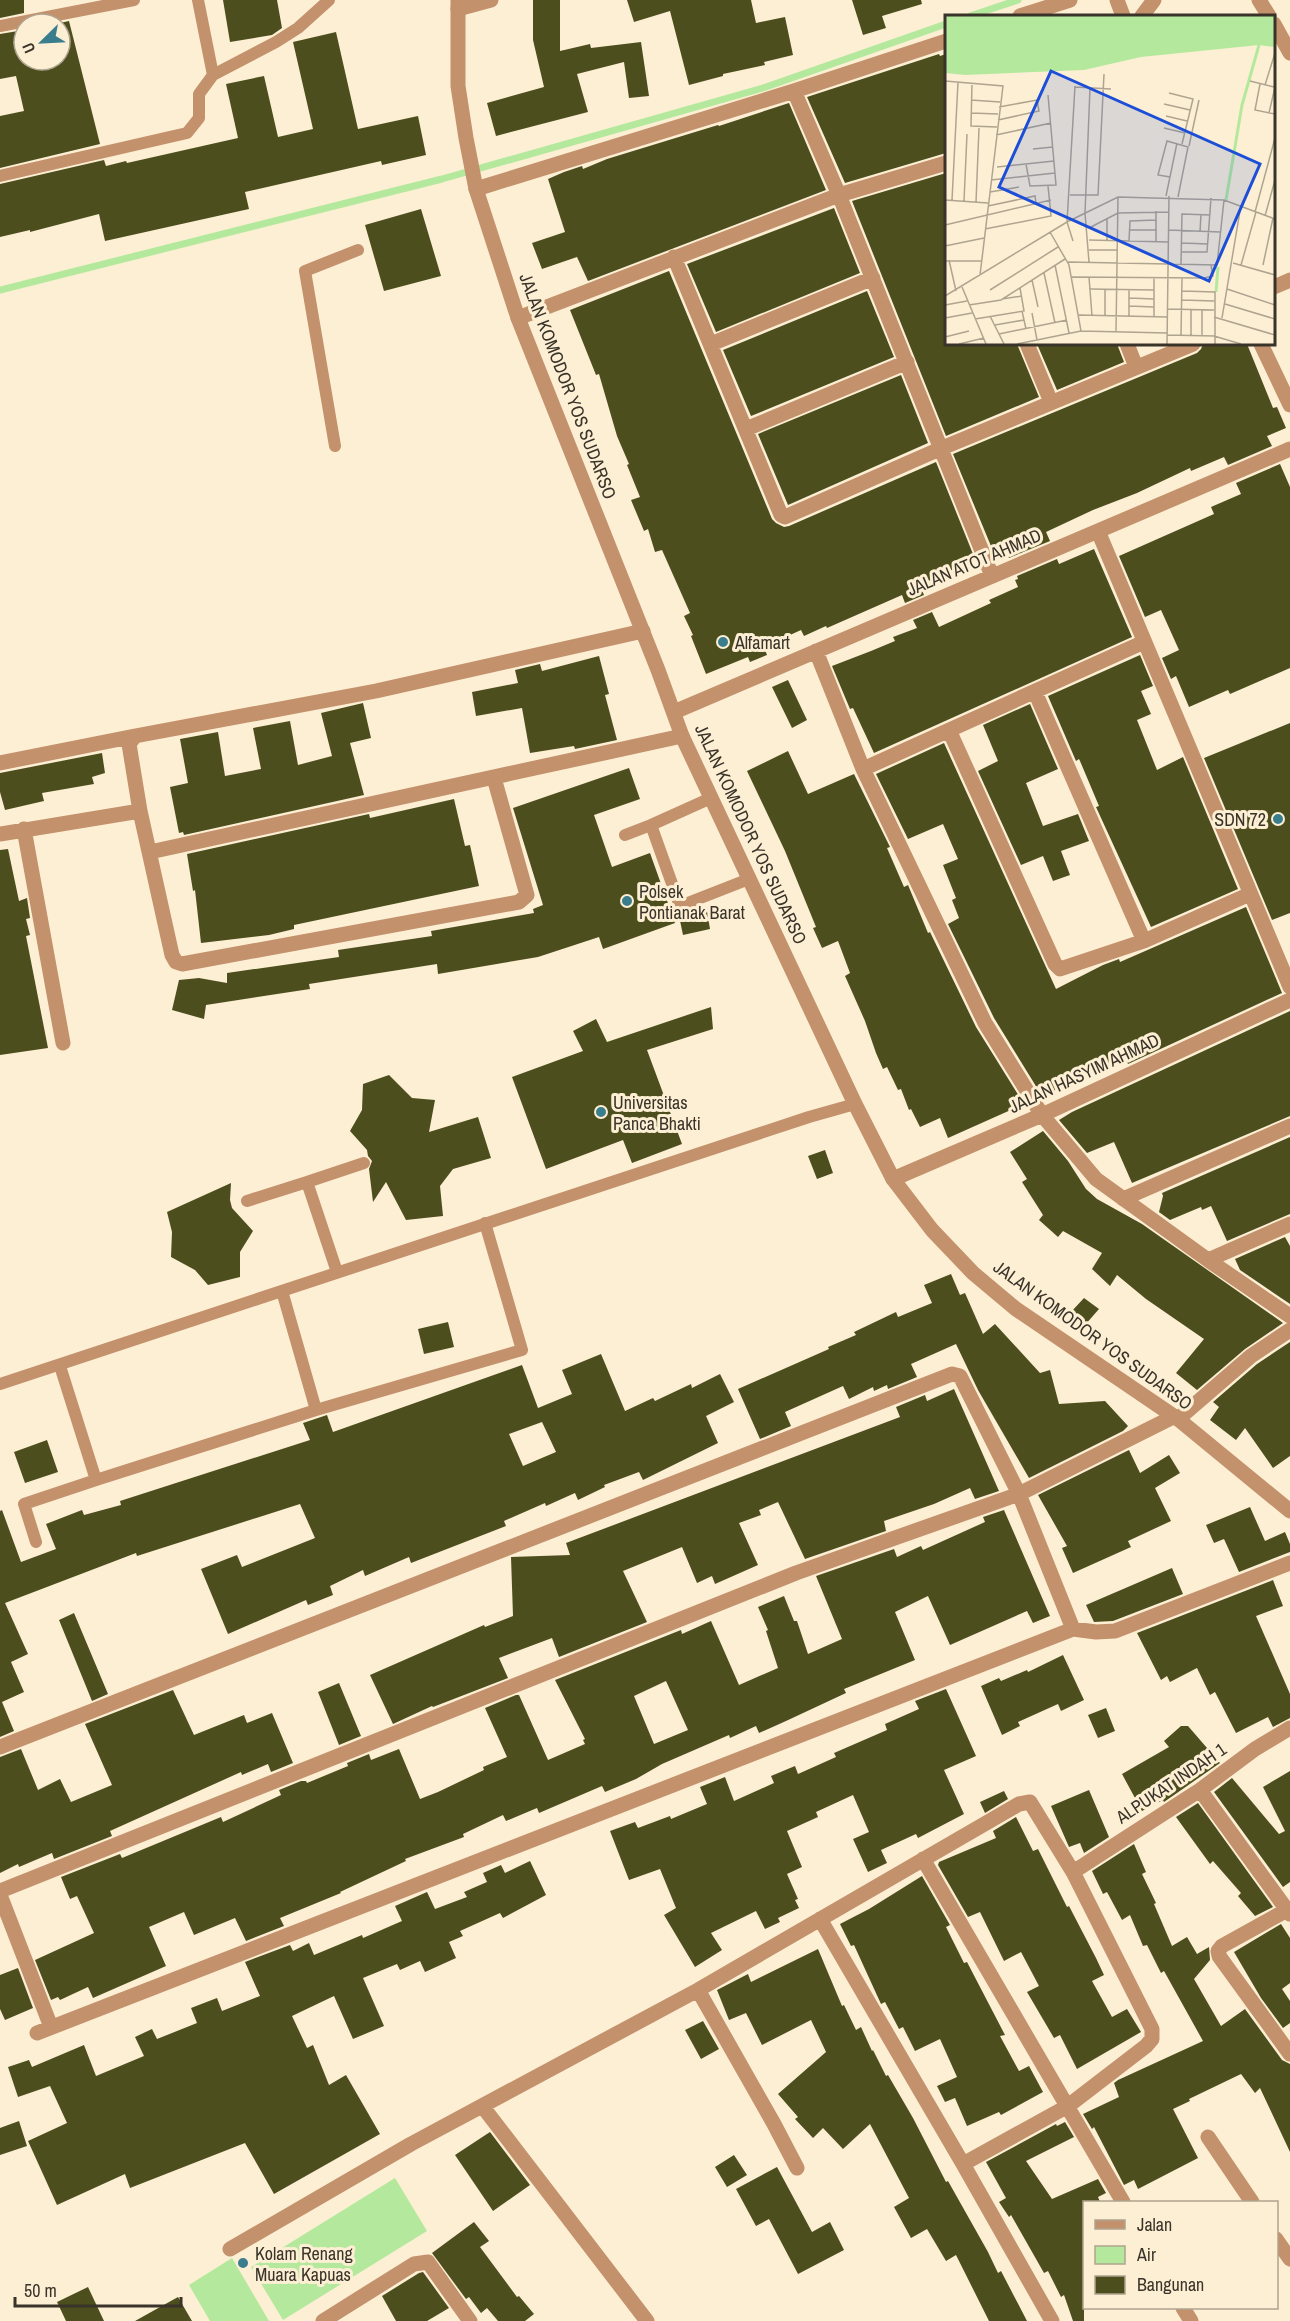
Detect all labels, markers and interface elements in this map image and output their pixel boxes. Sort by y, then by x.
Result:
north arrow [12,12,72,72]
inset map [945,15,1275,345]
text: U [16,39,40,57]
street label: JALAN KOMODOR YOS SUDARSO [513,269,623,503]
street label: JALAN ATOT AHMAD [903,522,1045,602]
place label: Alfamart [734,630,790,655]
marker: Alfamart [716,635,730,649]
street label: JALAN KOMODOR YOS SUDARSO [689,720,813,948]
place label: SDN 72 [1214,807,1266,832]
marker: SDN 72 [1271,812,1285,826]
place label: Polsek Pontianak Barat [639,879,745,925]
marker: Polsek Pontianak Barat [620,894,634,908]
street label: JALAN HASYIM AHMAD [1005,1027,1163,1119]
place label: Universitas Panca Bhakti [613,1090,701,1136]
marker: Universitas Panca Bhakti [594,1105,608,1119]
street label: JALAN KOMODOR YOS SUDARSO [989,1254,1197,1416]
street label: ALPUKAT INDAH 1 [1110,1736,1232,1830]
legend [1083,2201,1278,2309]
text: Jalan [1137,2212,1172,2237]
place label: Kolam Renang Muara Kapuas [255,2241,353,2287]
text: Air [1136,2242,1156,2267]
marker: Kolam Renang Muara Kapuas [236,2256,250,2270]
scale bar [15,2270,182,2308]
text: Bangunan [1137,2272,1204,2297]
text: 50 m [24,2278,57,2303]

